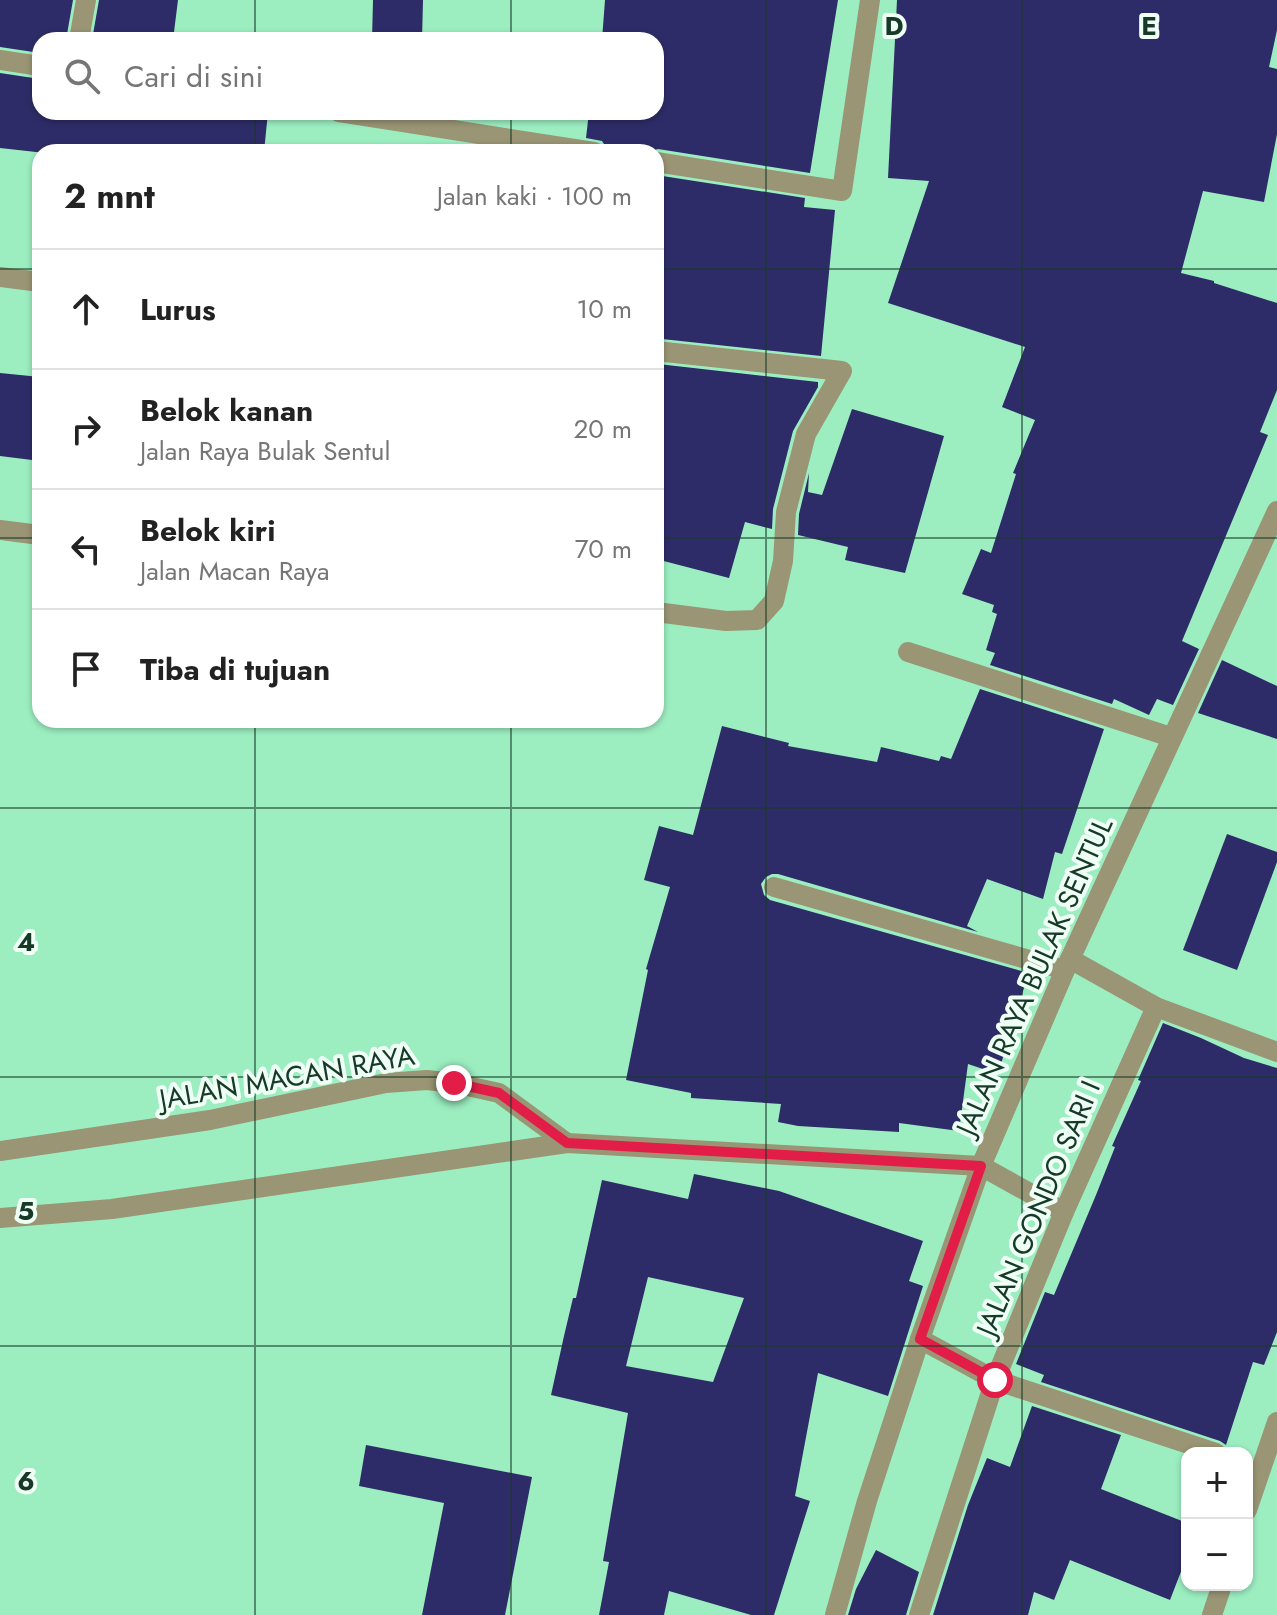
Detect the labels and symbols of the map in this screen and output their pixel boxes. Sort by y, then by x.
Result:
text: D [884,7,904,45]
text: E [1141,7,1157,45]
street label: JALAN RAYA BULAK SENTUL [944,810,1123,1145]
text: 4 [17,923,35,961]
street label: JALAN MACAN RAYA [152,1035,418,1121]
route end [436,1065,472,1101]
street label: JALAN GONDO SARI I [965,1074,1111,1346]
text: 5 [18,1192,34,1230]
route start [977,1362,1013,1398]
text: 6 [17,1462,35,1500]

